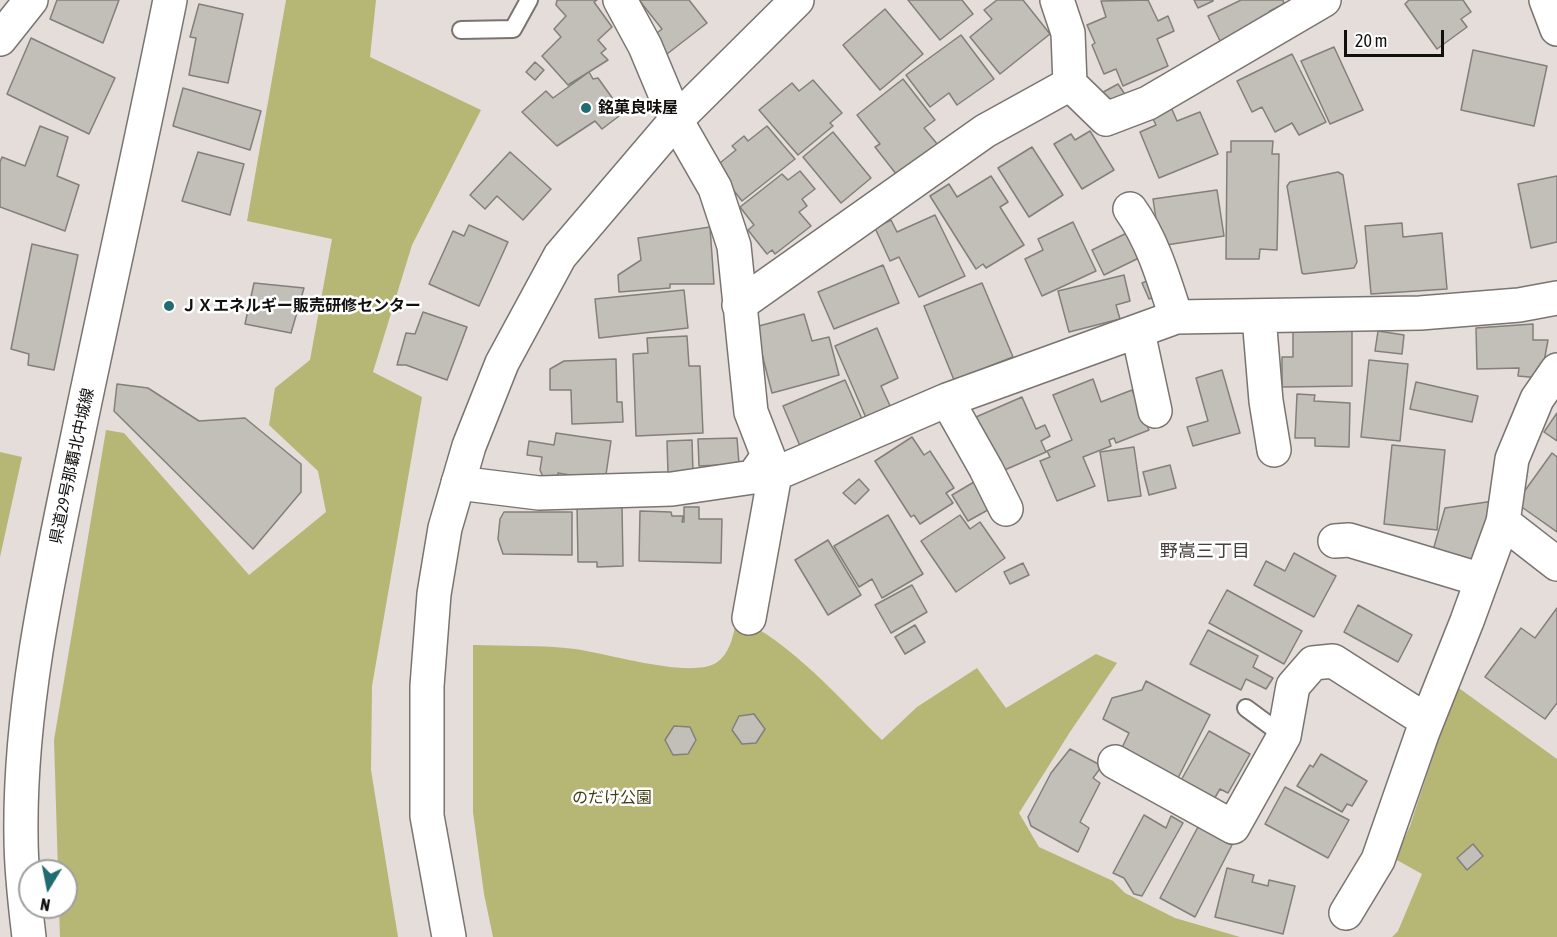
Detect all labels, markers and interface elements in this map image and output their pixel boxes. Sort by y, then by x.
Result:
scale bar [1347,18,1448,56]
text: 20 m [1355,30,1387,51]
place label: 銘菓良味屋 [598,98,678,118]
marker: 銘菓良味屋 [579,101,593,115]
place label: ＪＸエネルギー販売研修センター [181,296,421,316]
marker: ＪＸエネルギー販売研修センター [162,299,176,313]
street label: 県道29号那覇北中城線 [46,386,98,546]
district label: 野嵩三丁目 [1160,540,1250,562]
park label: のだけ公園 [572,788,652,808]
north arrow [18,859,78,919]
text: N [39,895,51,914]

